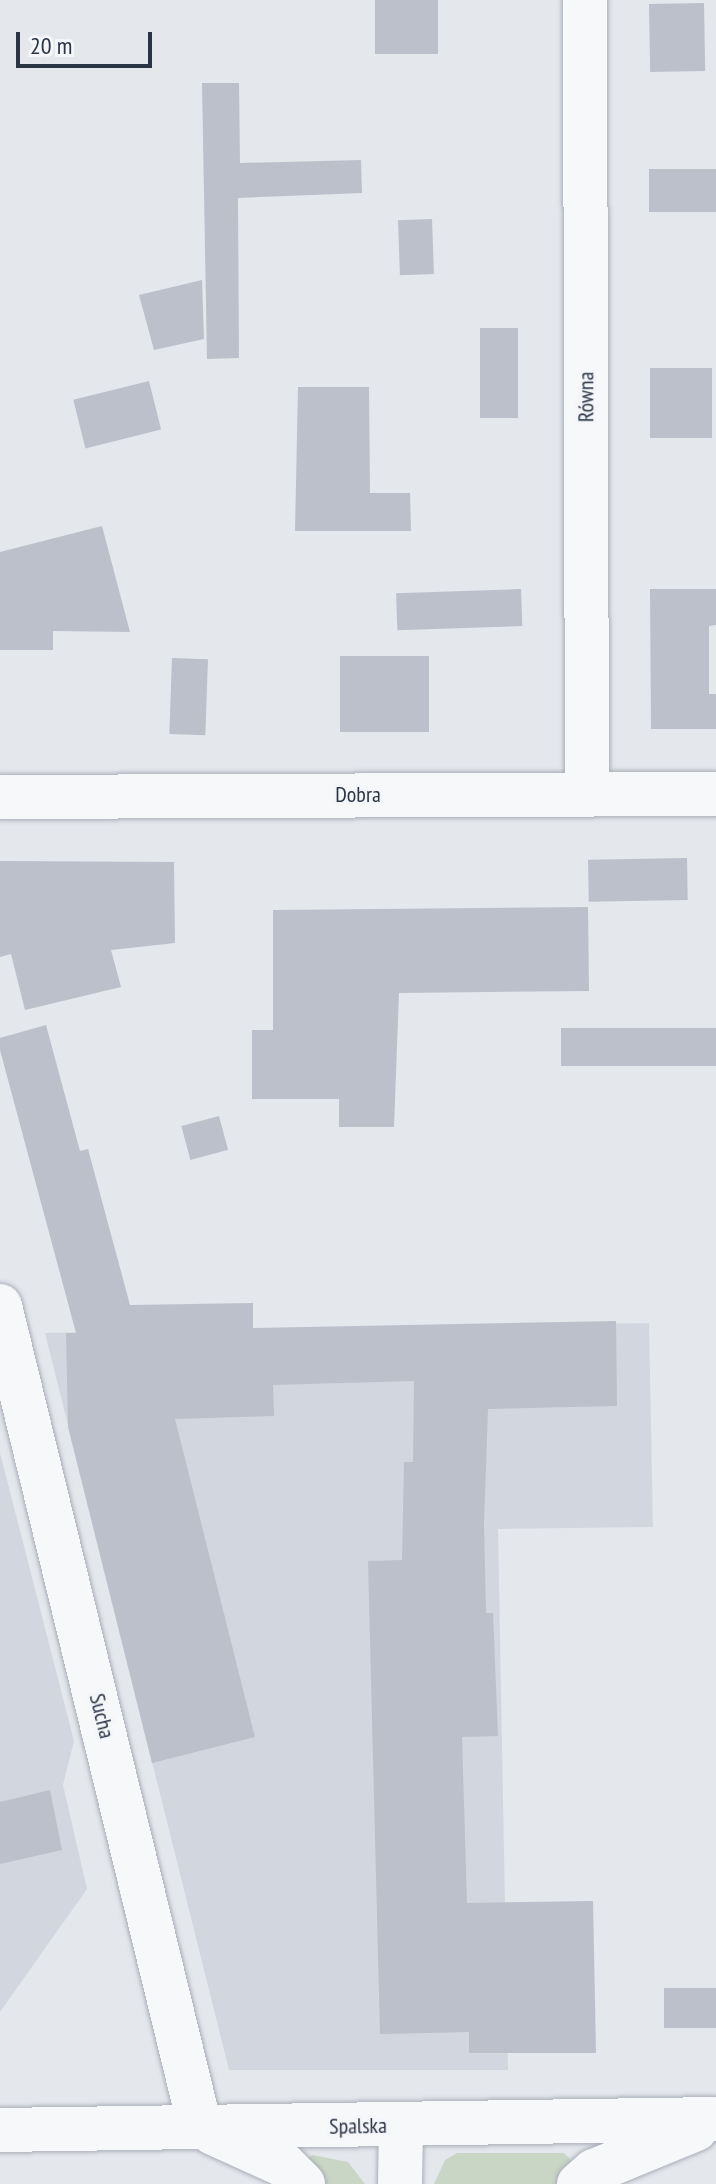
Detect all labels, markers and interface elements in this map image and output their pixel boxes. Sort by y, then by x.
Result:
scale bar [20,16,156,66]
text: 20 m [30,30,72,61]
street label: Równa [573,372,599,422]
street label: Dobra [335,782,381,808]
street label: Sucha [84,1691,120,1741]
street label: Spalska [329,2112,387,2140]

